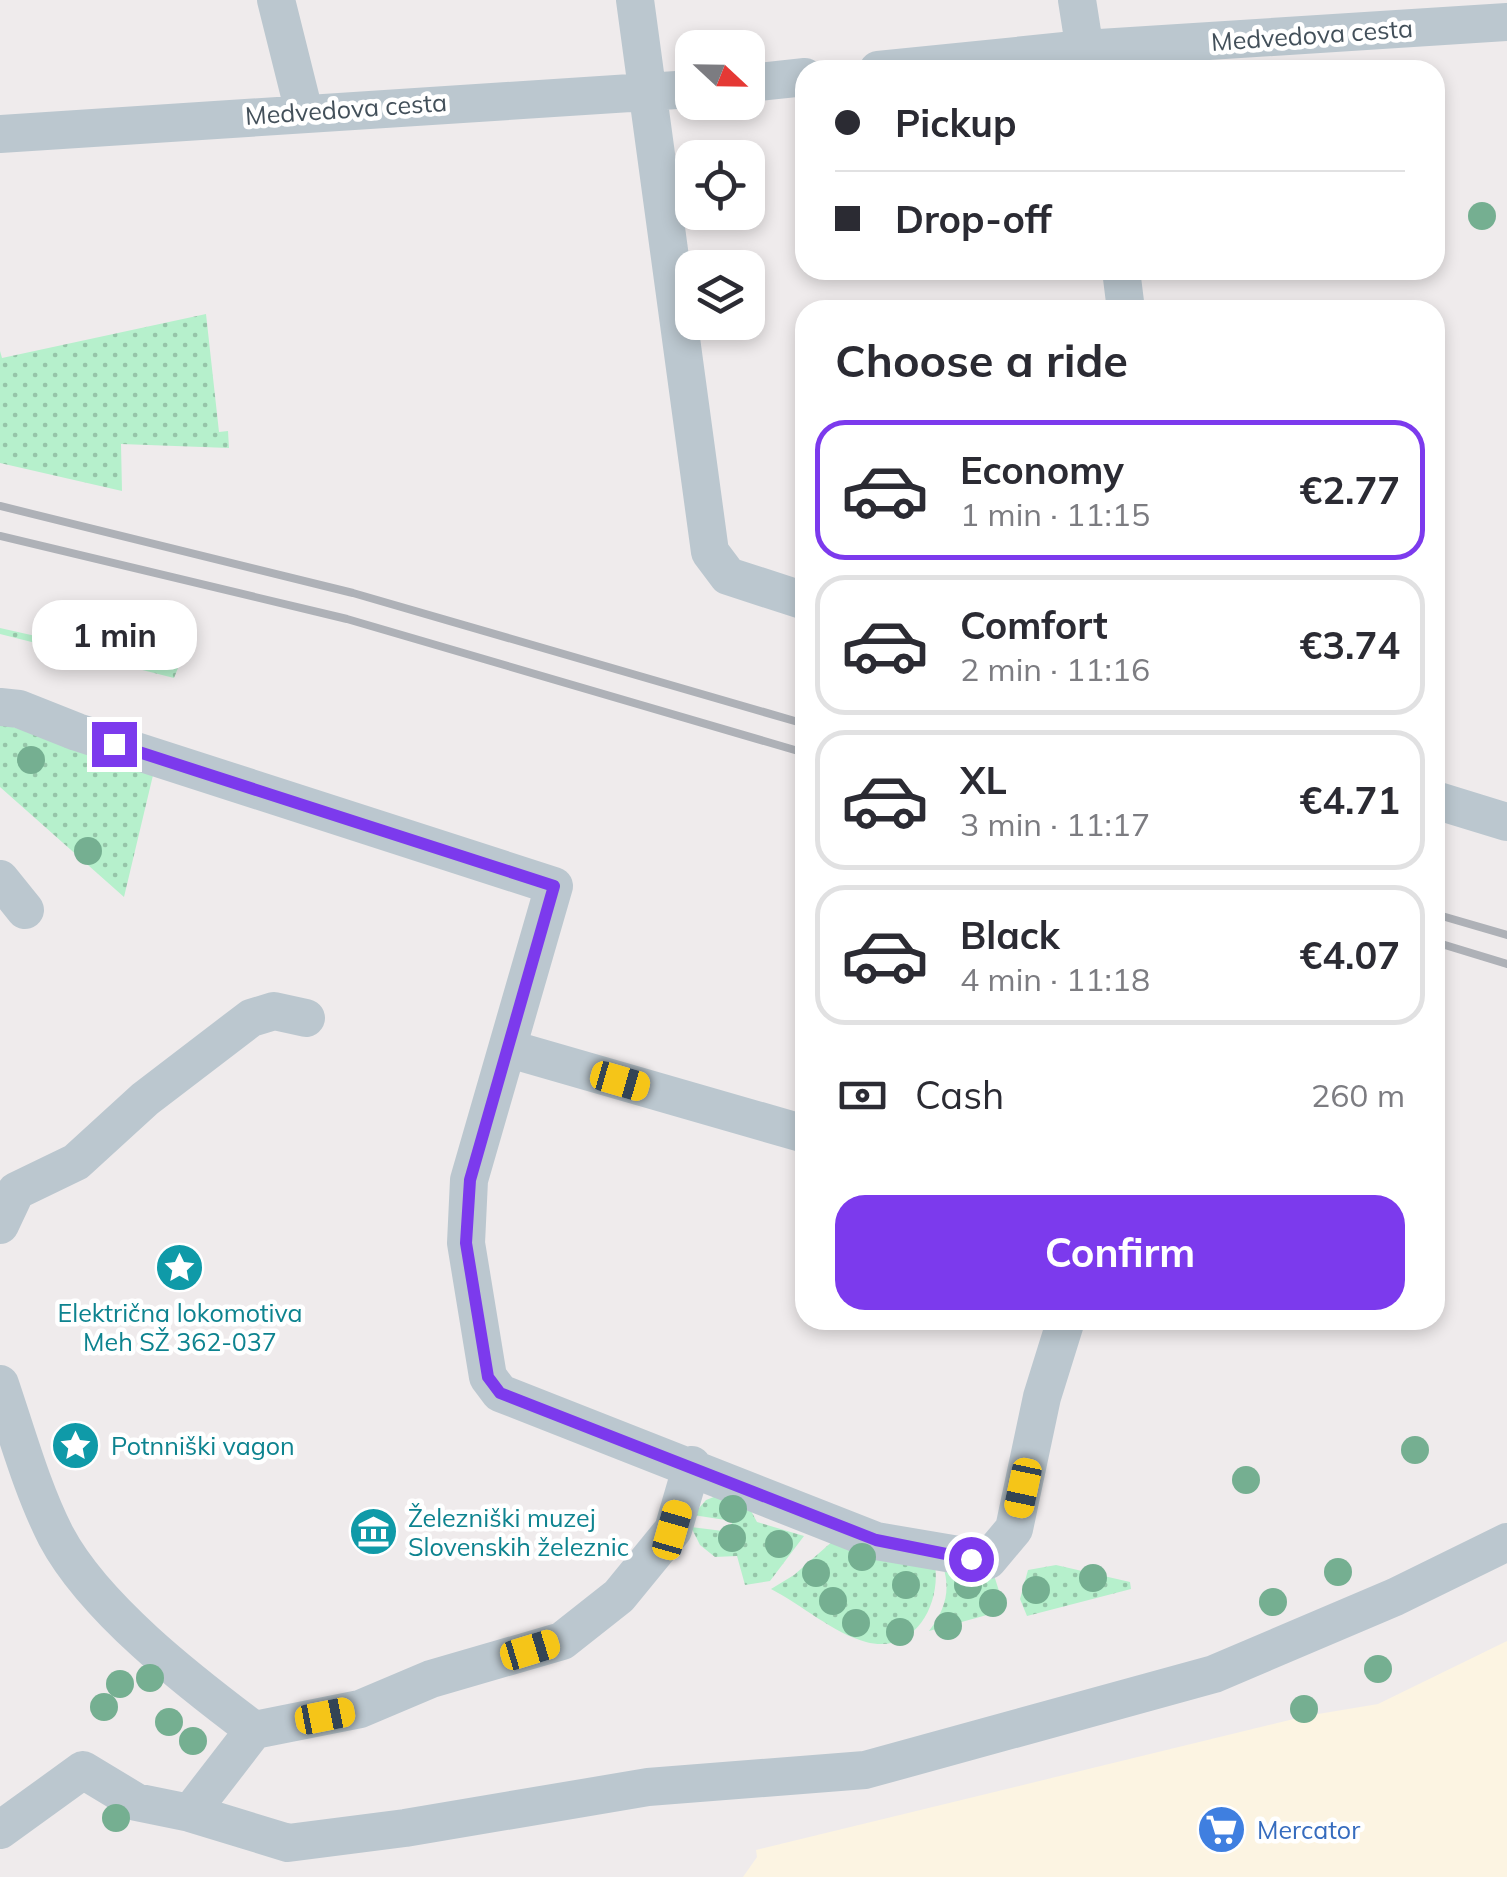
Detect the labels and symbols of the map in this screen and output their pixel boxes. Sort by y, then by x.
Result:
street label: Medvedova cesta [1210,12,1414,57]
north arrow [675,30,765,120]
street label: Medvedova cesta [244,86,448,131]
callout: 1 min [32,599,196,669]
route end [92,722,137,767]
car [587,1058,653,1104]
place icon: Električna lokomotiva Meh SŽ 362-037 [154,1241,206,1293]
place label: Električna lokomotiva Meh SŽ 362-037 [57,1297,303,1357]
place icon: Potnniški vagon [50,1420,102,1472]
place label: Potnniški vagon [111,1430,295,1461]
car [1002,1456,1044,1520]
car [649,1497,695,1563]
place label: Železniški muzej Slovenskih železnic [408,1502,629,1562]
museum icon: Železniški muzej Slovenskih železnic [347,1506,399,1558]
route start [949,1537,994,1582]
car [497,1627,563,1673]
car [293,1696,357,1736]
supermarket icon: Mercator [1196,1804,1248,1856]
place label: Mercator [1257,1814,1360,1845]

